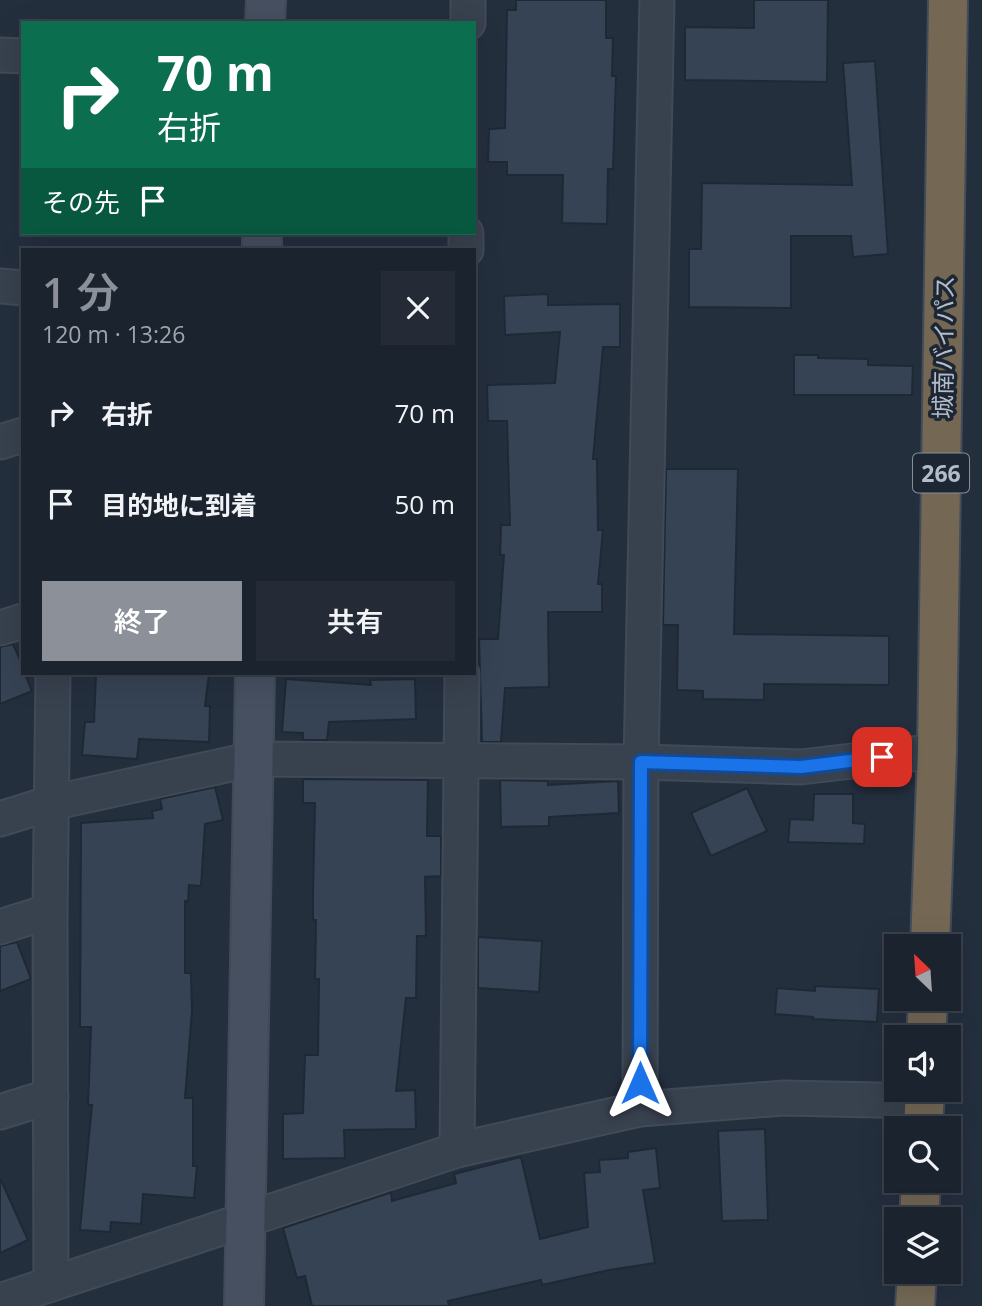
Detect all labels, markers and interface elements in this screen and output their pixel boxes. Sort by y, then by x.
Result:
text: 70 m [157,39,274,105]
icon: right [42,49,133,140]
text: 右折 [157,105,221,148]
icon: arrive [134,182,172,220]
text: その先 [42,184,120,220]
text: 1 分 [42,263,119,320]
button: close [381,271,455,345]
street label: 城南バイパス [925,275,961,419]
text: 120 m · 13:26 [42,318,185,350]
icon: right [42,394,80,432]
text: 70 m [394,395,455,431]
text: 右折 [101,396,153,432]
road number: 266 [913,453,969,492]
icon: arrive [42,485,80,523]
text: 50 m [394,486,455,522]
text: 目的地に到着 [101,487,257,523]
button: 終了 [42,581,242,661]
button: 共有 [256,581,455,661]
pin [852,727,912,787]
icon: arrive [863,738,901,776]
north arrow [884,934,961,1012]
map controls [884,934,961,1284]
button: sound [884,1025,961,1102]
position arrow [603,1046,677,1120]
button: search [884,1116,961,1193]
button: layers [884,1207,961,1284]

